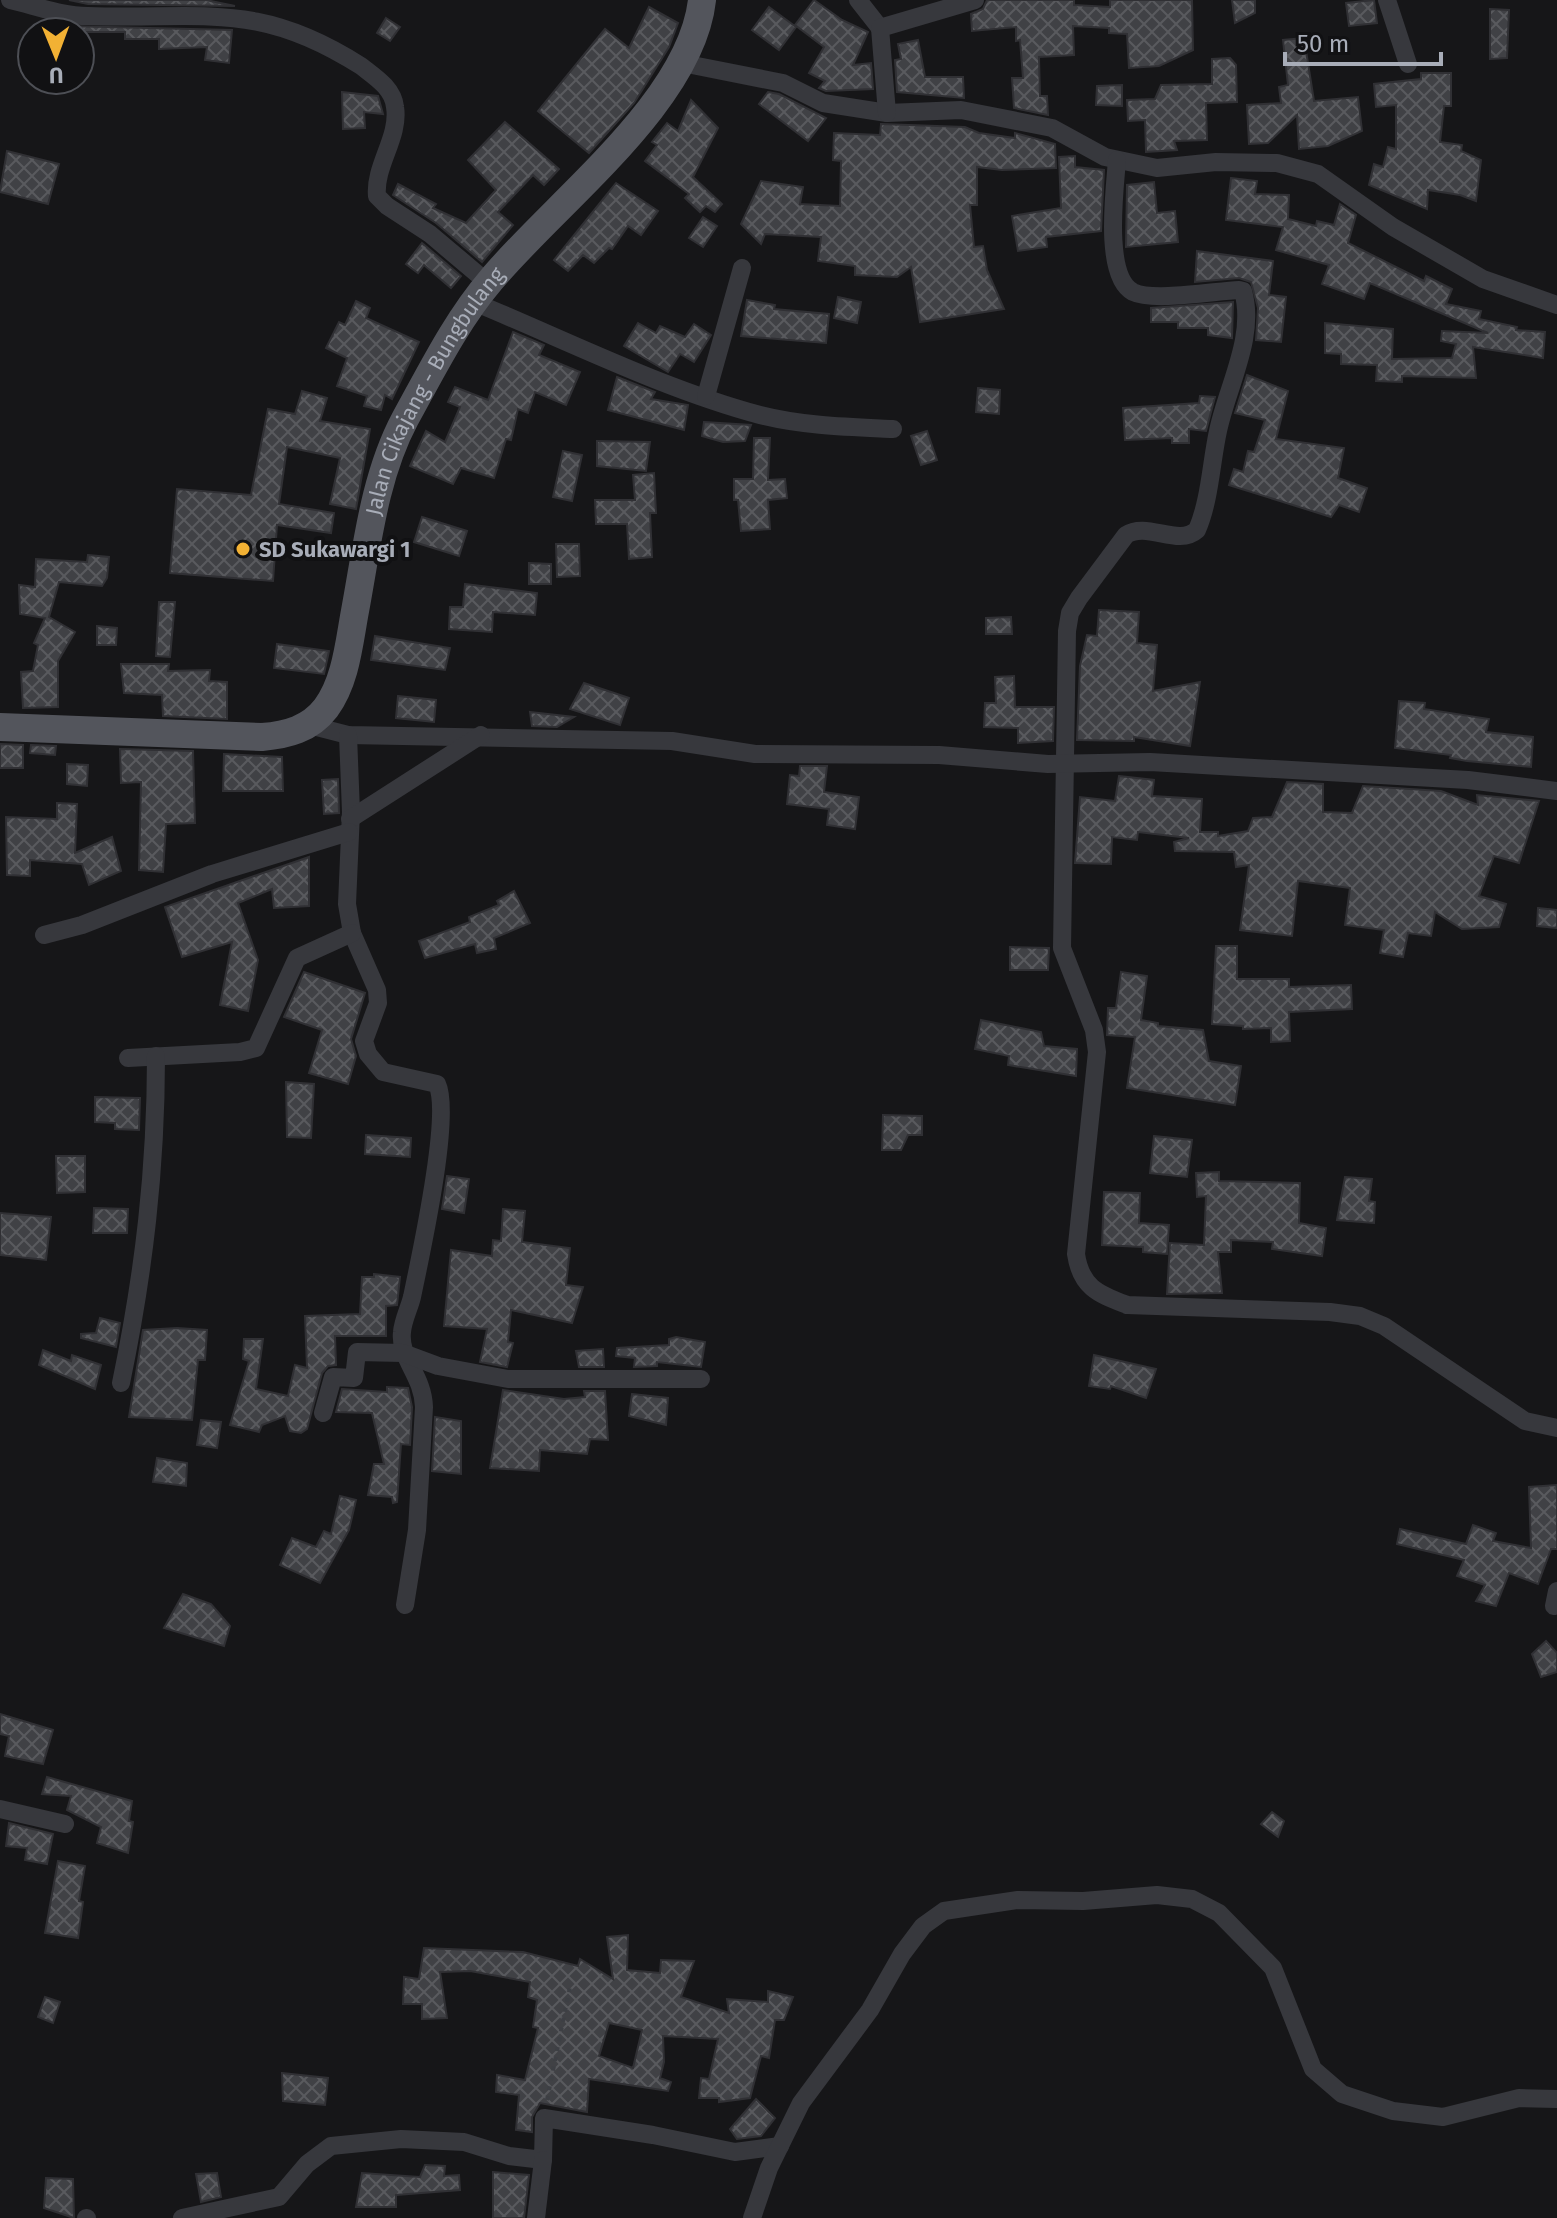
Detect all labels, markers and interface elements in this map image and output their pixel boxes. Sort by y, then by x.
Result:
north arrow [16,16,96,96]
scale bar [1285,16,1441,66]
text: 50 m [1297,30,1349,58]
text: U [49,62,64,89]
street label: Jalan Cikajang - Bungbulang [360,261,511,518]
place label: SD Sukawargi 1 [259,536,411,563]
marker: SD Sukawargi 1 [234,540,252,558]

